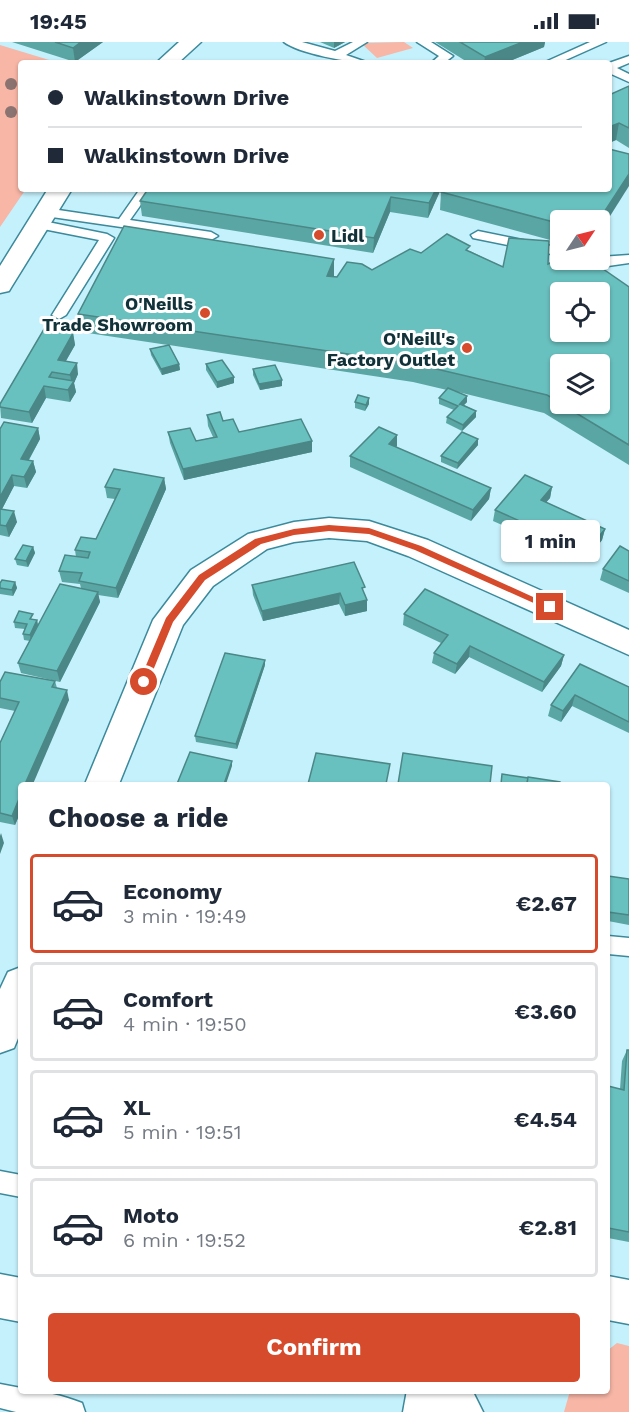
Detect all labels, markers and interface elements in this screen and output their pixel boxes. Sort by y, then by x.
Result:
text: 19:45 [30,9,87,34]
text: Walkinstown Drive [84,85,289,110]
text: Walkinstown Drive [84,143,289,168]
north arrow [550,210,610,270]
map controls [550,210,610,414]
place label: Lidl [331,225,364,246]
marker: Lidl [312,228,326,242]
button: locate [550,282,610,342]
place label: O'Neills Trade Showroom [42,293,193,335]
marker: O'Neills Trade Showroom [198,306,212,320]
place label: O'Neill's Factory Outlet [327,328,455,370]
marker: O'Neill's Factory Outlet [460,341,474,355]
button: layers [550,354,610,414]
callout: 1 min [500,520,600,562]
text: 1 min [525,529,576,553]
route end [536,593,563,620]
route start [130,668,157,695]
text: Choose a ride [48,802,228,834]
icon: car [51,877,105,931]
text: Economy [123,879,222,904]
text: €2.67 [516,891,577,916]
text: 3 min · 19:49 [123,904,247,928]
icon: car [51,985,105,1039]
text: Comfort [123,987,213,1012]
text: €3.60 [515,999,577,1024]
text: 4 min · 19:50 [123,1012,247,1036]
icon: car [51,1093,105,1147]
text: XL [123,1095,151,1120]
text: €4.54 [514,1107,577,1132]
text: 5 min · 19:51 [123,1120,241,1144]
icon: car [51,1201,105,1255]
text: Moto [123,1203,179,1228]
text: €2.81 [519,1215,577,1240]
text: 6 min · 19:52 [123,1228,246,1252]
button: Confirm [48,1313,580,1382]

